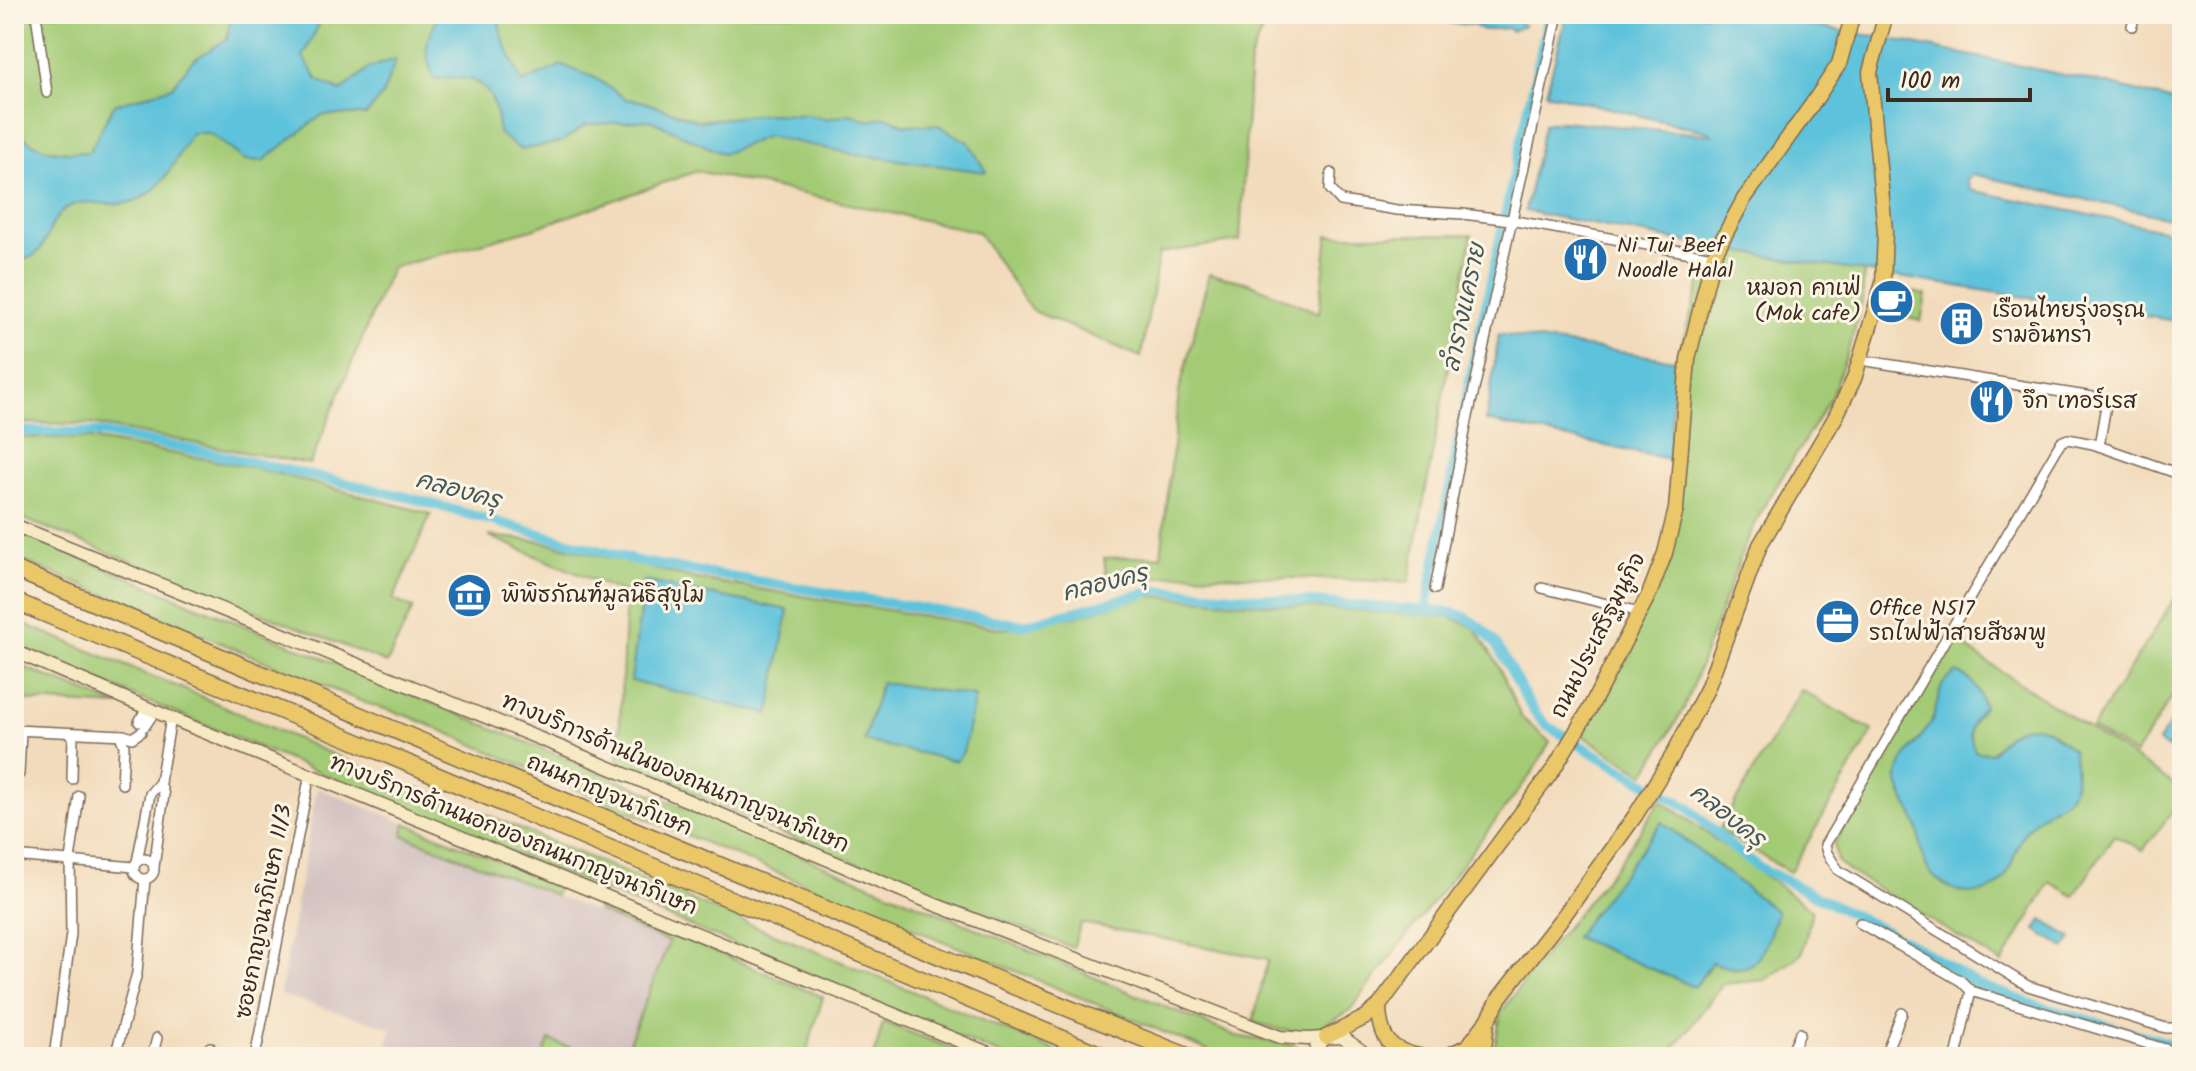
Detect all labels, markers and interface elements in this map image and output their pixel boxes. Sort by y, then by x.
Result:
scale bar [1888,52,2030,102]
text: 100 m [1900,62,1960,101]
place label: Ni Tui Beef Noodle Halal [1617,229,1734,289]
restaurant icon: Ni Tui Beef Noodle Halal [1562,235,1610,283]
water label: ลำรางแคราย [1432,237,1498,376]
place label: หมอก คาเฟ่ (Mok cafe) [1746,272,1861,332]
cafe icon: หมอก คาเฟ่ (Mok cafe) [1868,278,1916,326]
place label: เรือนไทยรุ่งอรุณ รามอินทรา [1992,294,2145,354]
building icon: เรือนไทยรุ่งอรุณ รามอินทรา [1937,300,1985,348]
restaurant icon: จึก เทอร์เรส [1967,378,2015,426]
place label: จึก เทอร์เรส [2022,385,2138,420]
water label: คลองครุ [411,461,507,522]
street label: ถนนประเสริฐมนูกิจ [1542,547,1656,725]
water label: คลองครุ [1058,554,1154,613]
museum icon: พิพิธภัณฑ์มูลนิธิสุขุโม [446,572,494,620]
place label: พิพิธภัณฑ์มูลนิธิสุขุโม [501,579,705,614]
place label: Office N517 รถไฟฟ้าสายสีชมพู [1869,592,2046,652]
office icon: Office N517 รถไฟฟ้าสายสีชมพู [1814,598,1862,646]
street label: ทางบริการด้านในของถนนกาญจนาภิเษก [497,689,853,859]
street label: ทางบริการด้านนอกของถนนกาญจนาภิเษก [324,746,702,926]
street label: ถนนกาญจนาภิเษก [522,749,696,843]
water label: คลองครุ [1681,774,1775,860]
street label: ซอยกาญจนาภิเษก 11/3 [227,802,303,1022]

